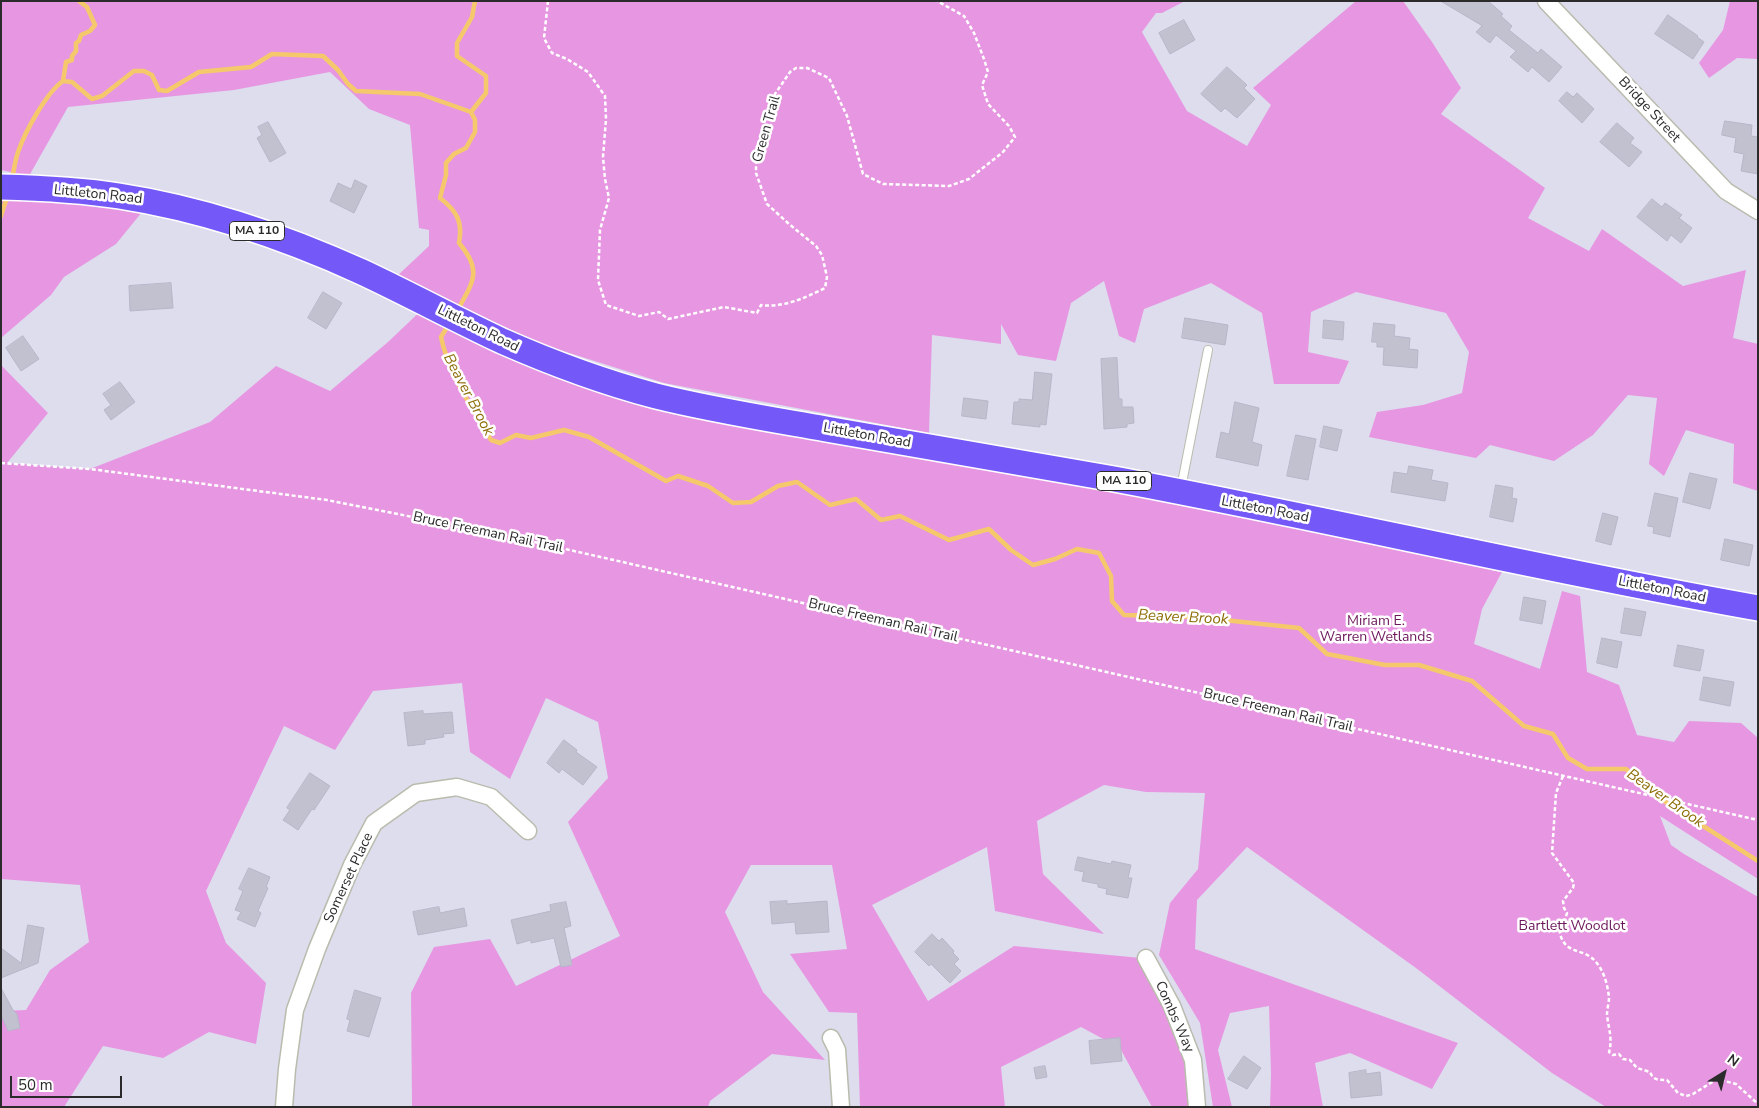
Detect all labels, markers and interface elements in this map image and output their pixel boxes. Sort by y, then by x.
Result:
street label: Bridge Street [1614,74,1684,146]
street label: Green Trail [749,94,785,164]
street label: Littleton Road [53,182,143,208]
road number: MA 110 [230,222,284,240]
street label: Littleton Road [434,302,522,356]
water label: Beaver Brook [439,351,497,439]
street label: Littleton Road [822,420,912,452]
road number: MA 110 [1096,472,1152,491]
street label: Littleton Road [1220,493,1310,527]
street label: Bruce Freeman Rail Trail [411,509,565,557]
street label: Littleton Road [1617,573,1707,607]
street label: Bruce Freeman Rail Trail [807,596,959,646]
water label: Beaver Brook [1137,607,1229,629]
park label: Miriam E. Warren Wetlands [1320,614,1432,646]
street label: Bruce Freeman Rail Trail [1202,686,1354,736]
water label: Beaver Brook [1623,766,1707,832]
street label: Somerset Place [321,830,377,926]
park label: Bartlett Woodlot [1519,919,1625,935]
street label: Combs Way [1151,979,1197,1055]
north arrow [1699,1048,1749,1098]
text: N [1723,1050,1743,1071]
scale bar [12,1066,125,1098]
text: 50 m [18,1075,53,1095]

